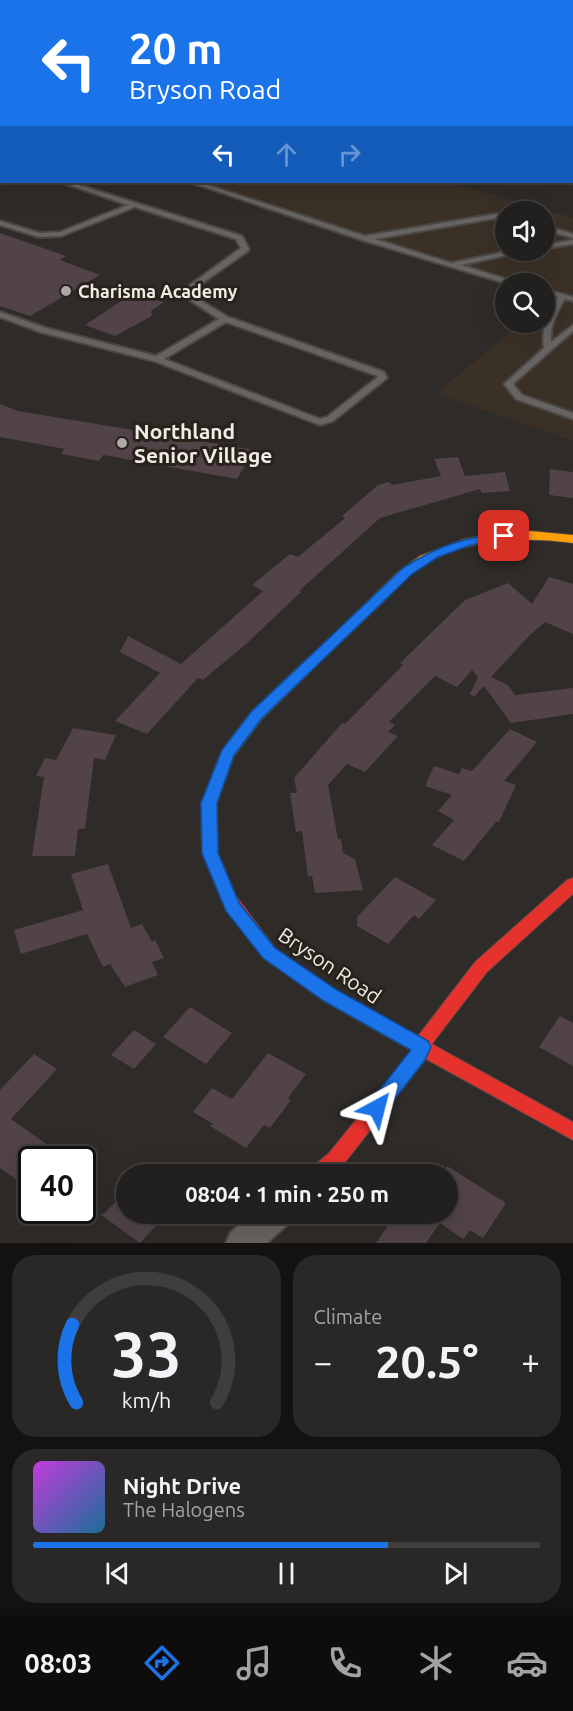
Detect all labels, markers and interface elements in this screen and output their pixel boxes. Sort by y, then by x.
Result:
icon: left [30,24,108,102]
text: 20 m [129,25,223,72]
text: Bryson Road [129,74,281,104]
icon: left [207,138,240,171]
icon: ahead [270,138,303,171]
icon: right [333,138,366,171]
map controls [495,201,555,333]
button: sound [495,201,555,261]
button: search [495,273,555,333]
place label: Charisma Academy [78,281,238,301]
marker: Charisma Academy [59,284,73,298]
place label: Northland Senior Village [134,419,272,467]
marker: Northland Senior Village [115,436,129,450]
pin [478,510,529,561]
icon: arrive [487,519,520,552]
street label: Bryson Road [274,922,386,1008]
position arrow [345,1076,409,1140]
speed limit sign: 40 [18,1146,96,1224]
text: 08:04 · 1 min · 250 m [185,1181,389,1206]
text: Climate [314,1305,382,1328]
text: 33 [111,1319,181,1389]
text: 20.5° [375,1336,478,1387]
text: − [314,1343,332,1380]
text: + [521,1343,540,1380]
text: km/h [121,1388,171,1412]
text: Night Drive [123,1473,241,1498]
text: The Halogens [123,1498,245,1521]
icon: previous [101,1557,134,1590]
icon: pause [270,1557,303,1590]
icon: next [439,1557,472,1590]
icon: directions [141,1642,183,1684]
icon: music [233,1642,275,1684]
icon: phone [324,1642,366,1684]
icon: climate [415,1642,457,1684]
icon: car [506,1642,548,1684]
text: 08:03 [25,1648,92,1678]

